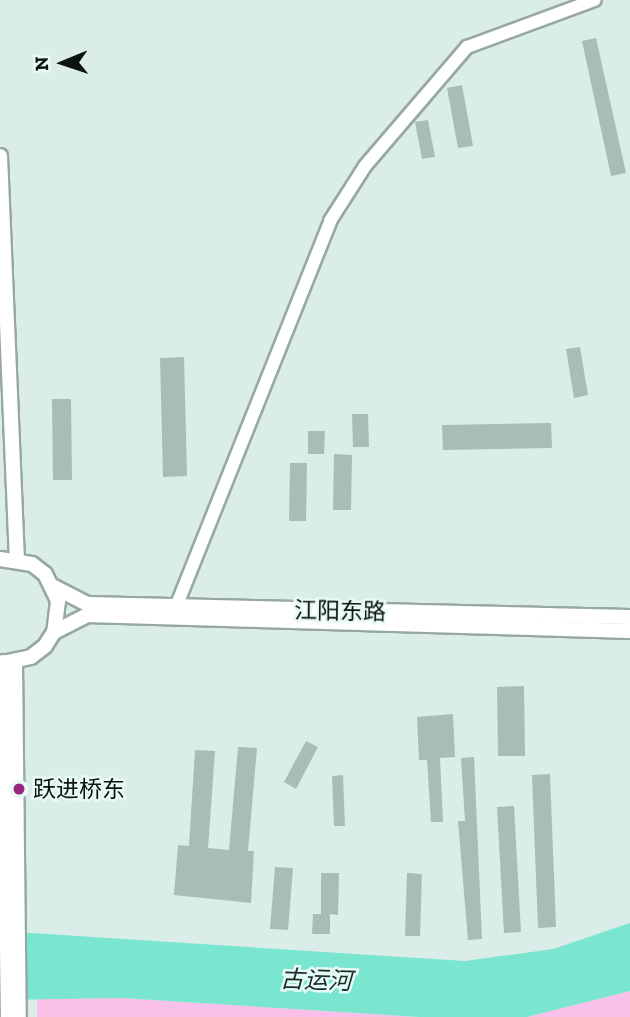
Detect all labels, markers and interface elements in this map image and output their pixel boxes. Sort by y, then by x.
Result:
north arrow [28,28,98,98]
text: N [30,56,53,71]
street label: 江阳东路 [294,596,386,626]
place label: 跃进桥东 [33,775,125,803]
marker: 跃进桥东 [11,781,27,797]
water label: 古运河 [280,964,352,996]

